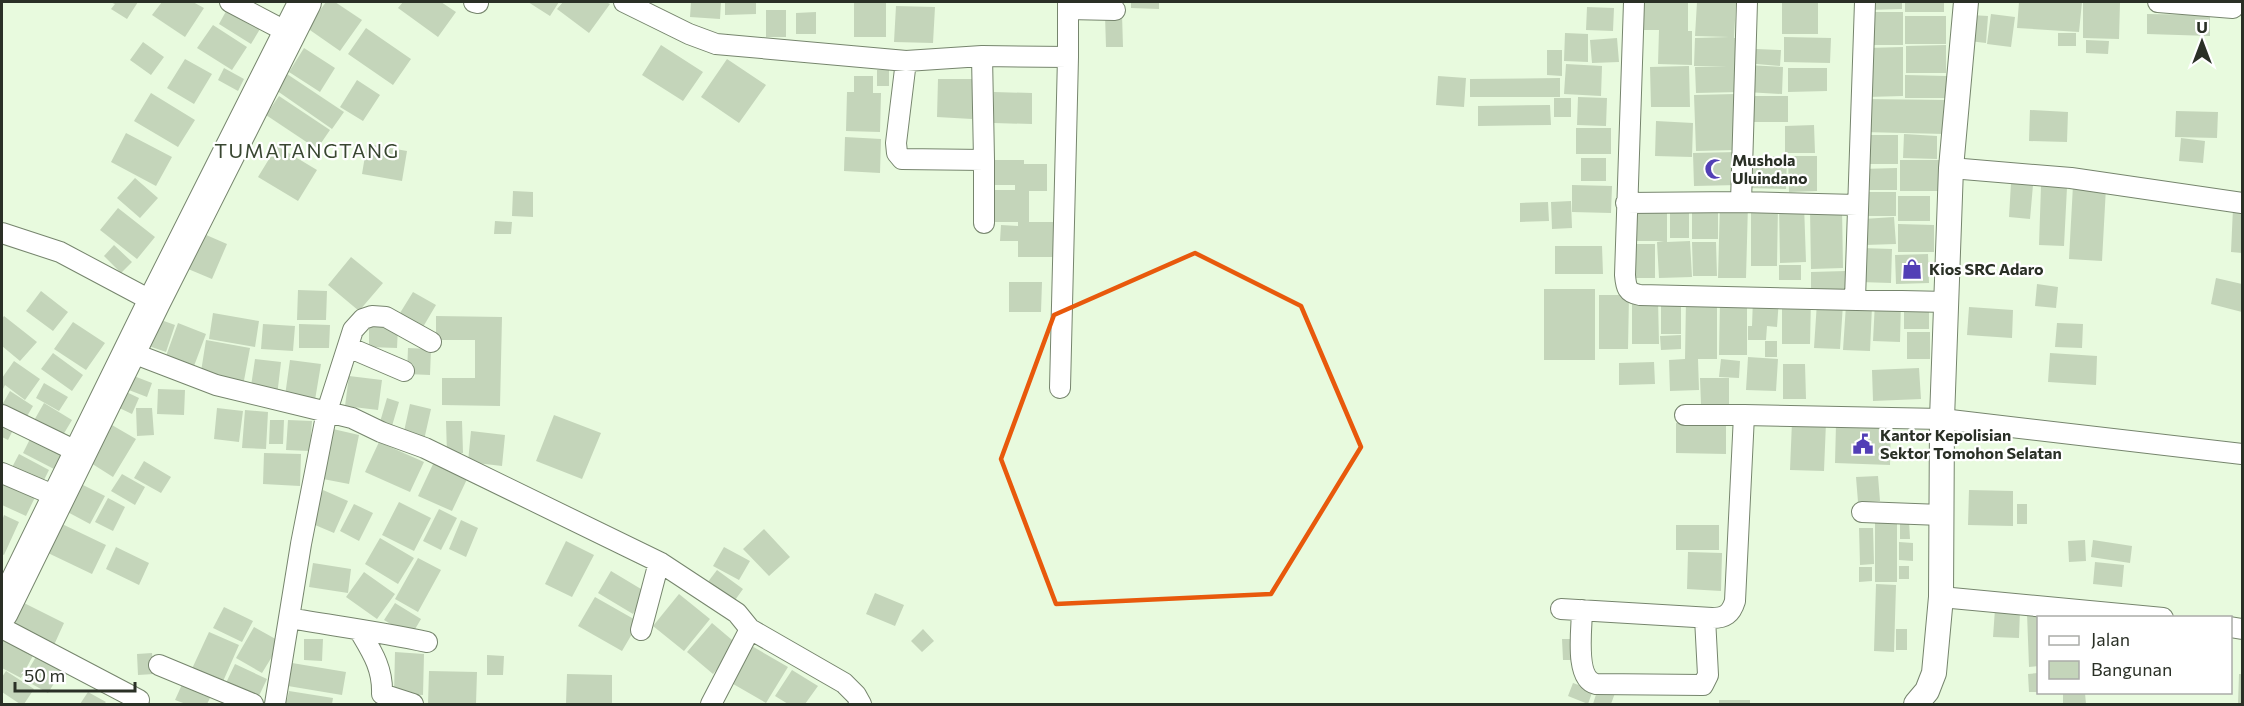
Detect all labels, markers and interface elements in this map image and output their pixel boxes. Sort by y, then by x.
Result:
north arrow [2172,12,2232,72]
text: U [2196,17,2208,36]
district label: TUMATANGTANG [214,138,400,162]
place label: Mushola Uluindano [1732,150,1808,187]
mosque icon: Mushola Uluindano [1703,157,1727,181]
shop icon: Kios SRC Adaro [1900,257,1924,281]
place label: Kios SRC Adaro [1929,259,2044,278]
place label: Kantor Kepolisian Sektor Tomohon Selatan [1880,425,2062,462]
public building icon: Kantor Kepolisian Sektor Tomohon Selatan [1851,432,1875,456]
legend [2037,616,2232,694]
text: Jalan [2091,628,2130,650]
scale bar [15,655,135,693]
text: Bangunan [2091,658,2172,680]
text: 50 m [24,664,65,686]

